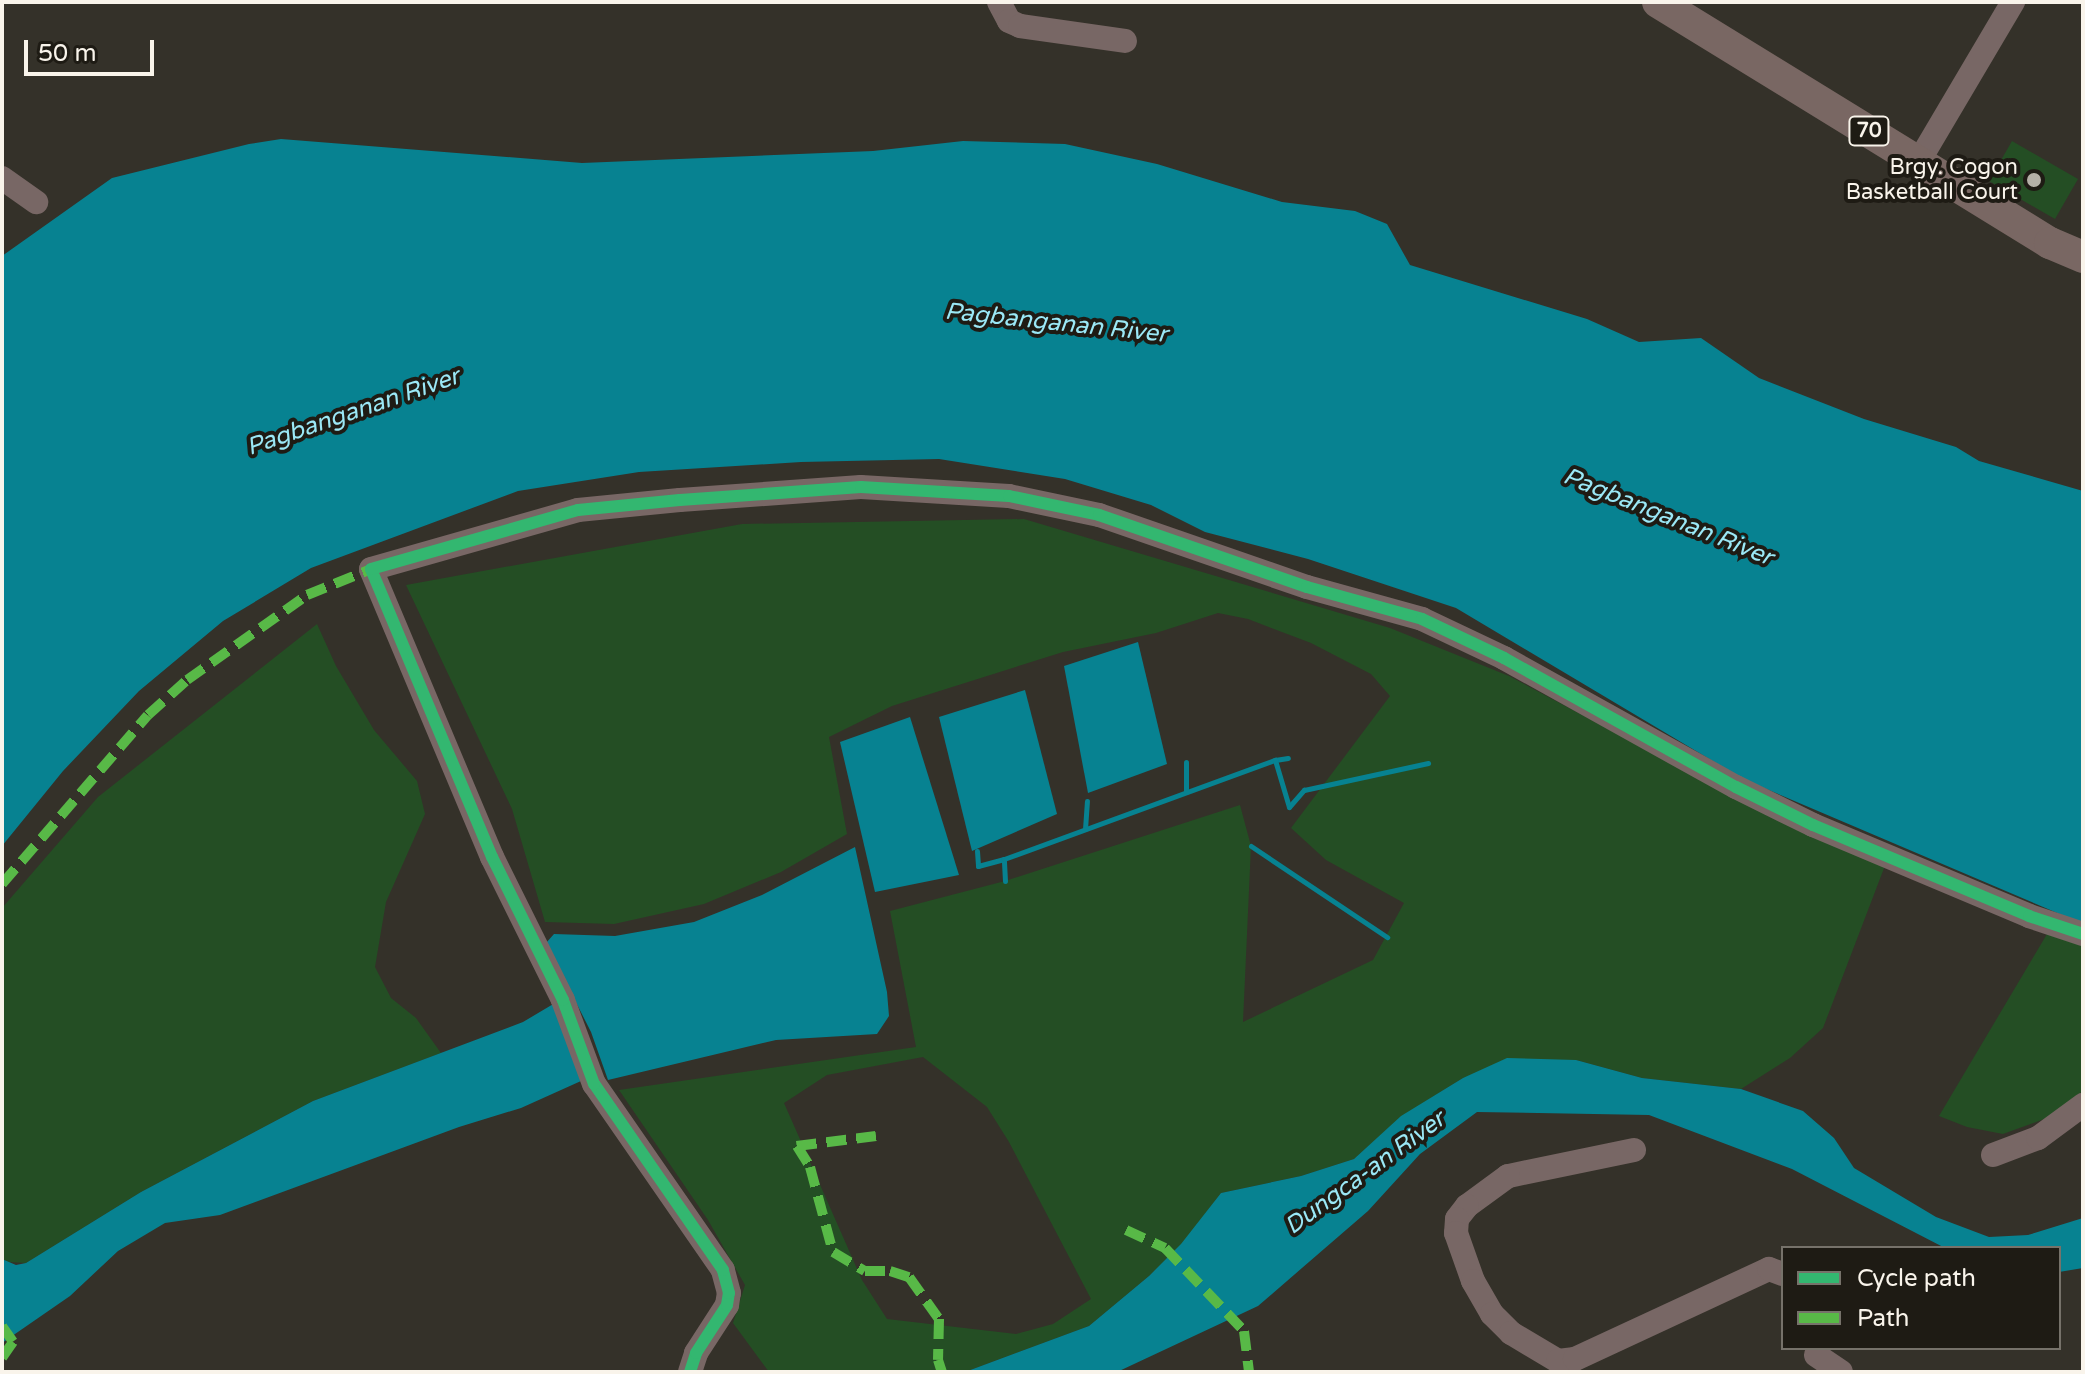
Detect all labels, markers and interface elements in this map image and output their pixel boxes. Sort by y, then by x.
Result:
scale bar [28,24,158,74]
text: 50 m [38,39,96,68]
road number: 70 [1847,115,1891,147]
place label: Brgy. Cogon Basketball Court [1846,154,2018,206]
marker: Brgy. Cogon Basketball Court [2025,171,2043,189]
water label: Pagbanganan River [943,297,1169,349]
water label: Pagbanganan River [243,362,463,462]
water label: Pagbanganan River [1559,462,1777,572]
water label: Dungca-an River [1279,1105,1451,1241]
legend [1781,1246,2061,1350]
text: Cycle path [1857,1264,1976,1293]
text: Path [1857,1304,1910,1333]

